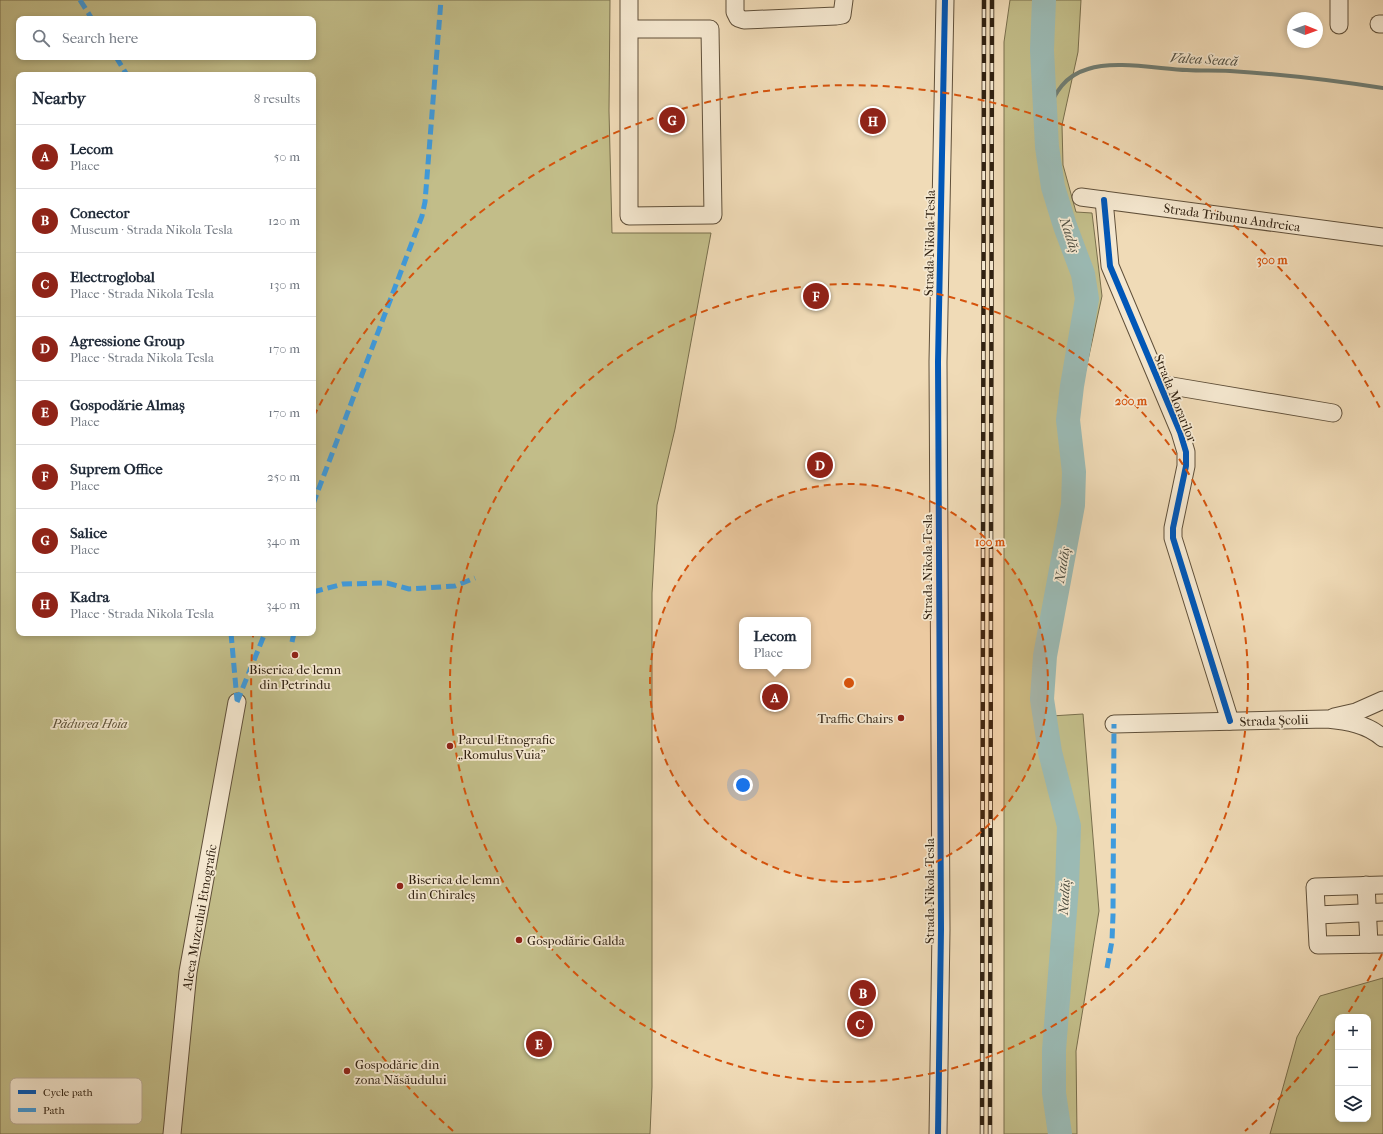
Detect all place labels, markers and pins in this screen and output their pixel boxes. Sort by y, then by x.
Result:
pin: G [659,105,685,135]
pin: H [860,106,886,136]
pin: F [803,281,829,311]
pin: D [807,450,833,480]
marker: Biserica de lemn din Petrindu [290,650,300,660]
place label: Biserica de lemn din Petrindu [249,662,341,692]
centre of rings [842,676,856,690]
pin: A [762,682,788,712]
place label: Traffic Chairs [817,711,893,726]
marker: Traffic Chairs [896,713,906,723]
place label: Parcul Etnografic „Romulus Vuia” [458,732,555,762]
marker: Parcul Etnografic „Romulus Vuia” [445,741,455,751]
place label: Biserica de lemn din Chiraleș [408,872,500,902]
marker: Biserica de lemn din Chiraleș [395,881,405,891]
place label: Gospodărie Galda [527,933,626,948]
marker: Gospodărie Galda [514,935,524,945]
pin: B [850,978,876,1008]
pin: C [847,1009,873,1039]
pin: E [526,1029,552,1059]
place label: Gospodărie din zona Năsăudului [355,1057,447,1087]
marker: Gospodărie din zona Năsăudului [342,1066,352,1076]

